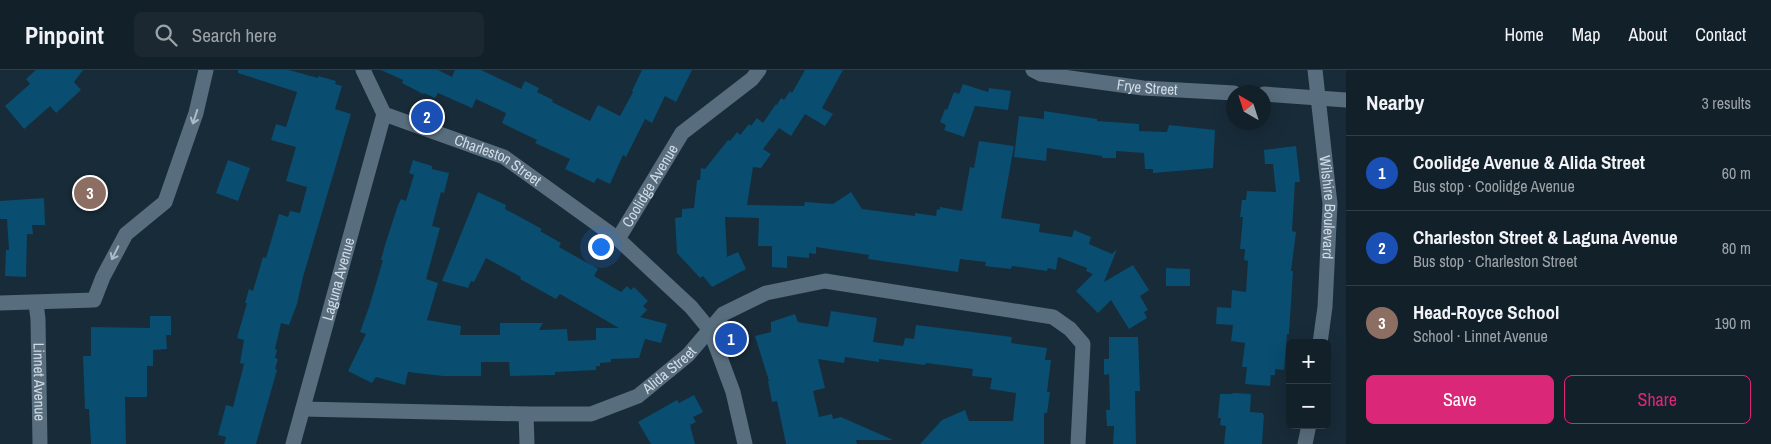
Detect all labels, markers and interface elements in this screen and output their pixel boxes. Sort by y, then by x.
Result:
search box [134,12,484,57]
text: Pinpoint [25,19,104,51]
icon: search [152,21,180,49]
text: Search here [192,22,277,48]
text: Home [1504,22,1544,47]
text: Map [1572,22,1601,47]
text: About [1629,22,1667,47]
text: Contact [1695,22,1746,47]
street label: Frye Street [1116,74,1179,100]
north arrow [1226,85,1271,130]
text: Nearby [1366,88,1424,117]
text: 3 results [1701,92,1751,114]
pin: 2 [411,98,443,136]
one-way arrow [189,109,199,125]
street label: Charleston Street [452,129,546,191]
street label: Coolidge Avenue [616,140,683,231]
text: Coolidge Avenue & Alida Street [1413,149,1645,175]
street label: Wilshire Boulevard [1315,154,1341,260]
text: 1 [1378,162,1386,184]
text: 60 m [1722,162,1751,184]
pin: 3 [74,174,106,212]
text: Bus stop · Coolidge Avenue [1413,175,1575,197]
text: Charleston Street & Laguna Avenue [1413,224,1678,250]
your location [588,234,614,260]
street label: Laguna Avenue [317,235,359,323]
text: 2 [1378,237,1386,259]
text: 80 m [1722,237,1751,259]
one-way arrow [110,245,120,260]
text: Bus stop · Charleston Street [1413,250,1577,272]
text: Head-Royce School [1413,299,1559,325]
text: 3 [1378,312,1386,334]
text: 190 m [1715,312,1751,334]
pin: 1 [715,320,747,358]
text: School · Linnet Avenue [1413,325,1548,347]
map controls [1286,339,1331,429]
button: + [1286,339,1331,384]
street label: Alida Street [637,341,701,399]
street label: Linnet Avenue [28,342,51,421]
button: Save [1366,375,1554,424]
button: Share [1564,375,1751,424]
button: − [1286,384,1331,429]

